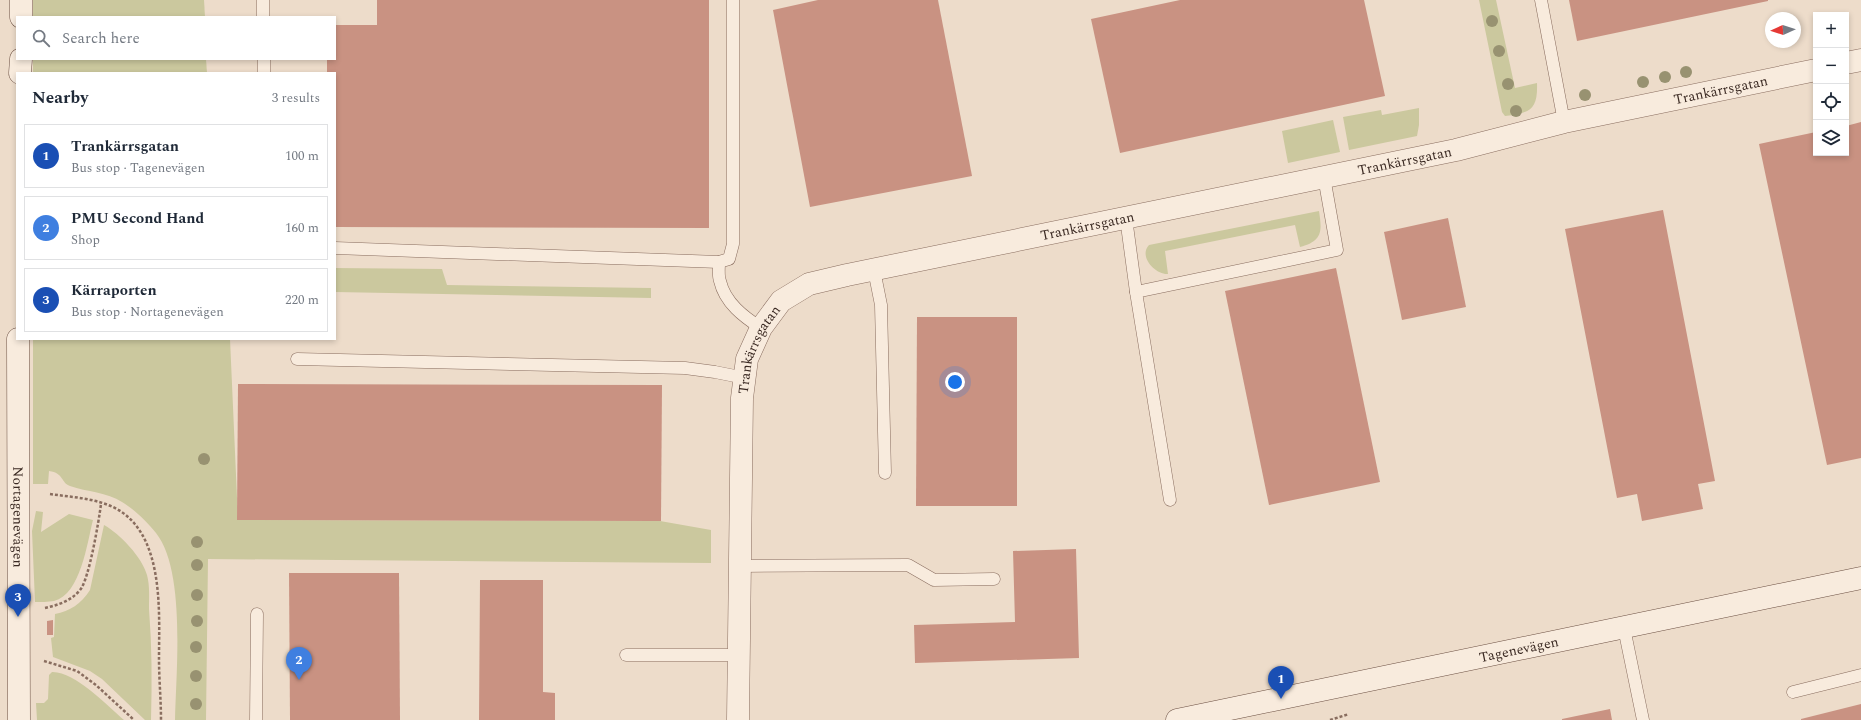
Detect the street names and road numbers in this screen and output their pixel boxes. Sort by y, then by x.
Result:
street label: Trankärrsgatan [1672,70,1770,110]
street label: Trankärrsgatan [1356,141,1454,180]
street label: Trankärrsgatan [1038,206,1136,246]
street label: Trankärrsgatan [732,300,785,395]
street label: Nortagenevägen [8,466,29,568]
street label: Tagenevägen [1477,631,1560,668]

